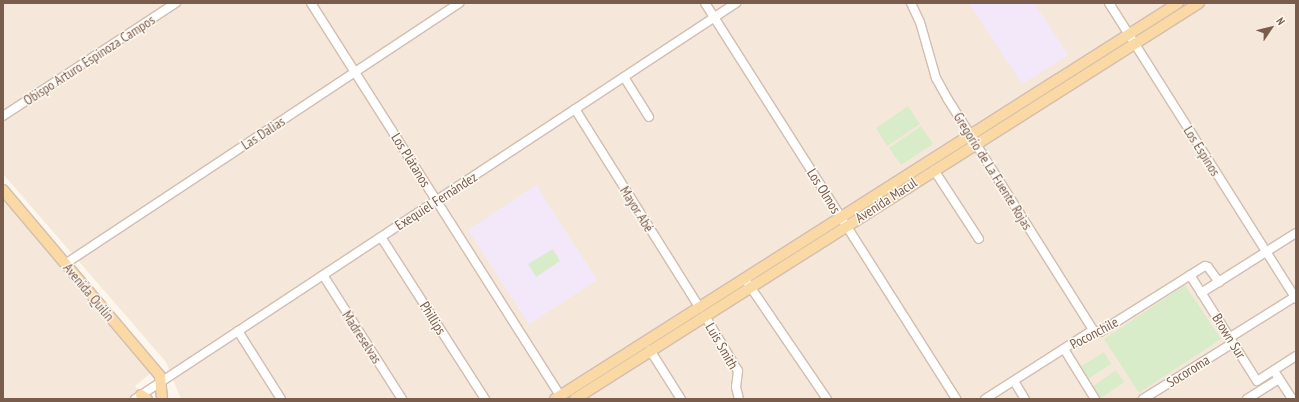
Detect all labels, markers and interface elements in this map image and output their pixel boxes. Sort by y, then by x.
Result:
north arrow [1251,8,1291,48]
street label: Obispo Arturo Espinoza Campos [20,11,158,109]
text: N [1273,15,1288,28]
street label: Gregorio de La Fuente Rojas [950,109,1036,233]
street label: Las Dalias [238,113,288,153]
street label: Los Espinos [1180,123,1224,179]
street label: Los Plátanos [388,130,434,190]
street label: Los Olmos [804,165,844,217]
street label: Exequiel Fernández [392,168,480,234]
street label: Avenida Macul [852,174,920,226]
street label: Mayor Abé [616,183,658,235]
street label: Avenida Quilín [60,260,118,324]
street label: Phillips [416,298,450,338]
street label: Madreselvas [339,307,385,367]
street label: Brown Sur [1209,311,1249,361]
street label: Poconchile [1067,313,1121,353]
street label: Luis Smith [702,320,742,372]
street label: Socoroma [1163,351,1213,391]

